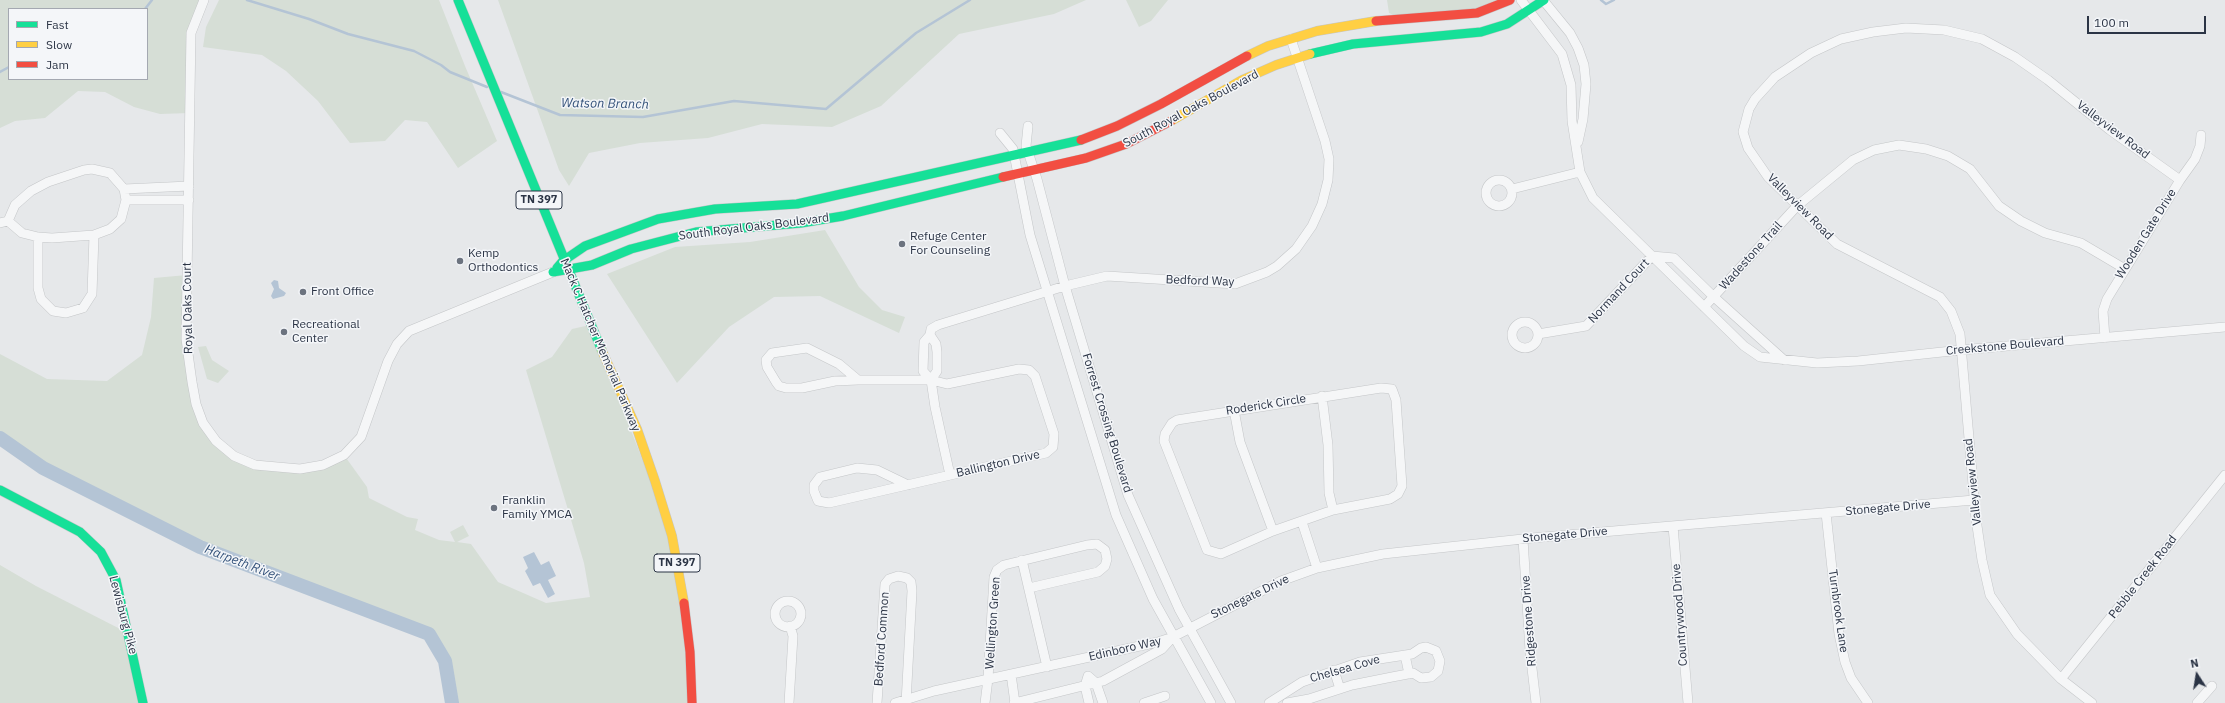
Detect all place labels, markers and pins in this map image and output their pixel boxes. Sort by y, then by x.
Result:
place label: Refuge Center For Counseling [910,230,990,258]
marker: Refuge Center For Counseling [897,239,907,249]
place label: Kemp Orthodontics [468,247,538,275]
marker: Kemp Orthodontics [455,256,465,266]
place label: Front Office [311,285,374,299]
marker: Front Office [298,287,308,297]
place label: Recreational Center [292,318,360,346]
marker: Recreational Center [279,327,289,337]
place label: Franklin Family YMCA [502,494,572,522]
marker: Franklin Family YMCA [489,503,499,513]

